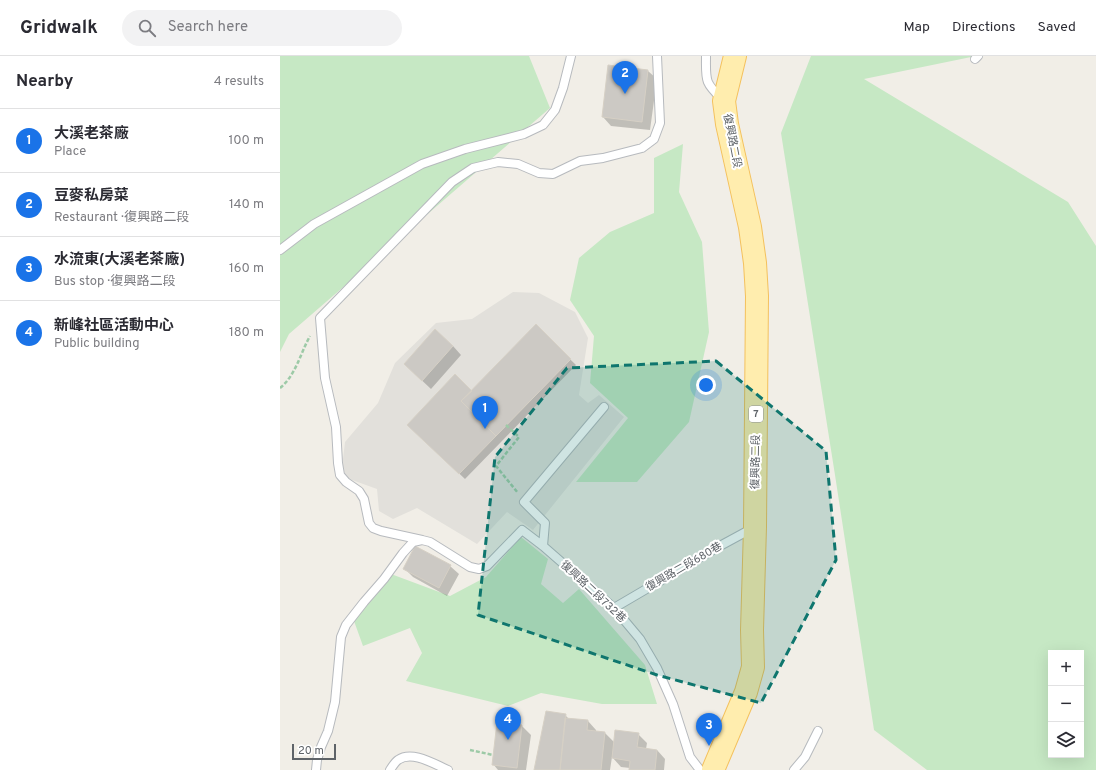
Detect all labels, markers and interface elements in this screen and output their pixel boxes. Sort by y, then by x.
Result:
search box [122,10,402,46]
text: Gridwalk [20,16,98,40]
icon: search [136,17,158,39]
text: Search here [168,18,248,37]
text: Map [904,19,930,36]
text: Directions [952,19,1016,36]
text: Saved [1038,19,1076,36]
pin: 2 [612,61,638,94]
text: Nearby [16,71,73,93]
text: 4 results [214,74,264,90]
street label: 復興路二段 [720,113,744,169]
text: 大溪老茶廠 [54,125,129,144]
text: 1 [26,133,32,149]
text: 100 m [228,133,264,149]
text: Place [54,144,86,160]
text: 豆麥私房菜 [54,187,129,206]
text: 2 [25,197,33,213]
text: 140 m [229,197,264,213]
text: Restaurant · 復興路二段 [54,210,189,226]
text: 水流東(大溪老茶廠) [54,251,185,270]
text: 3 [25,261,33,277]
text: 160 m [229,261,264,277]
text: Bus stop · 復興路二段 [54,274,175,290]
text: 新峰社區活動中心 [54,317,174,336]
text: 4 [25,325,33,341]
text: 180 m [229,325,264,341]
text: Public building [54,336,140,352]
your location [696,375,716,395]
pin: 1 [472,396,498,429]
road number: 7 [749,406,763,422]
street label: 復興路二段 [749,434,763,490]
street label: 復興路二段680巷 [643,539,725,595]
street label: 復興路二段732巷 [557,558,629,626]
map controls [1048,650,1084,758]
button: + [1048,650,1084,686]
button: − [1048,686,1084,722]
pin: 4 [495,707,521,740]
pin: 3 [696,713,722,746]
button: layers [1048,722,1084,758]
scale bar [292,742,336,761]
text: 20 m [298,744,324,758]

